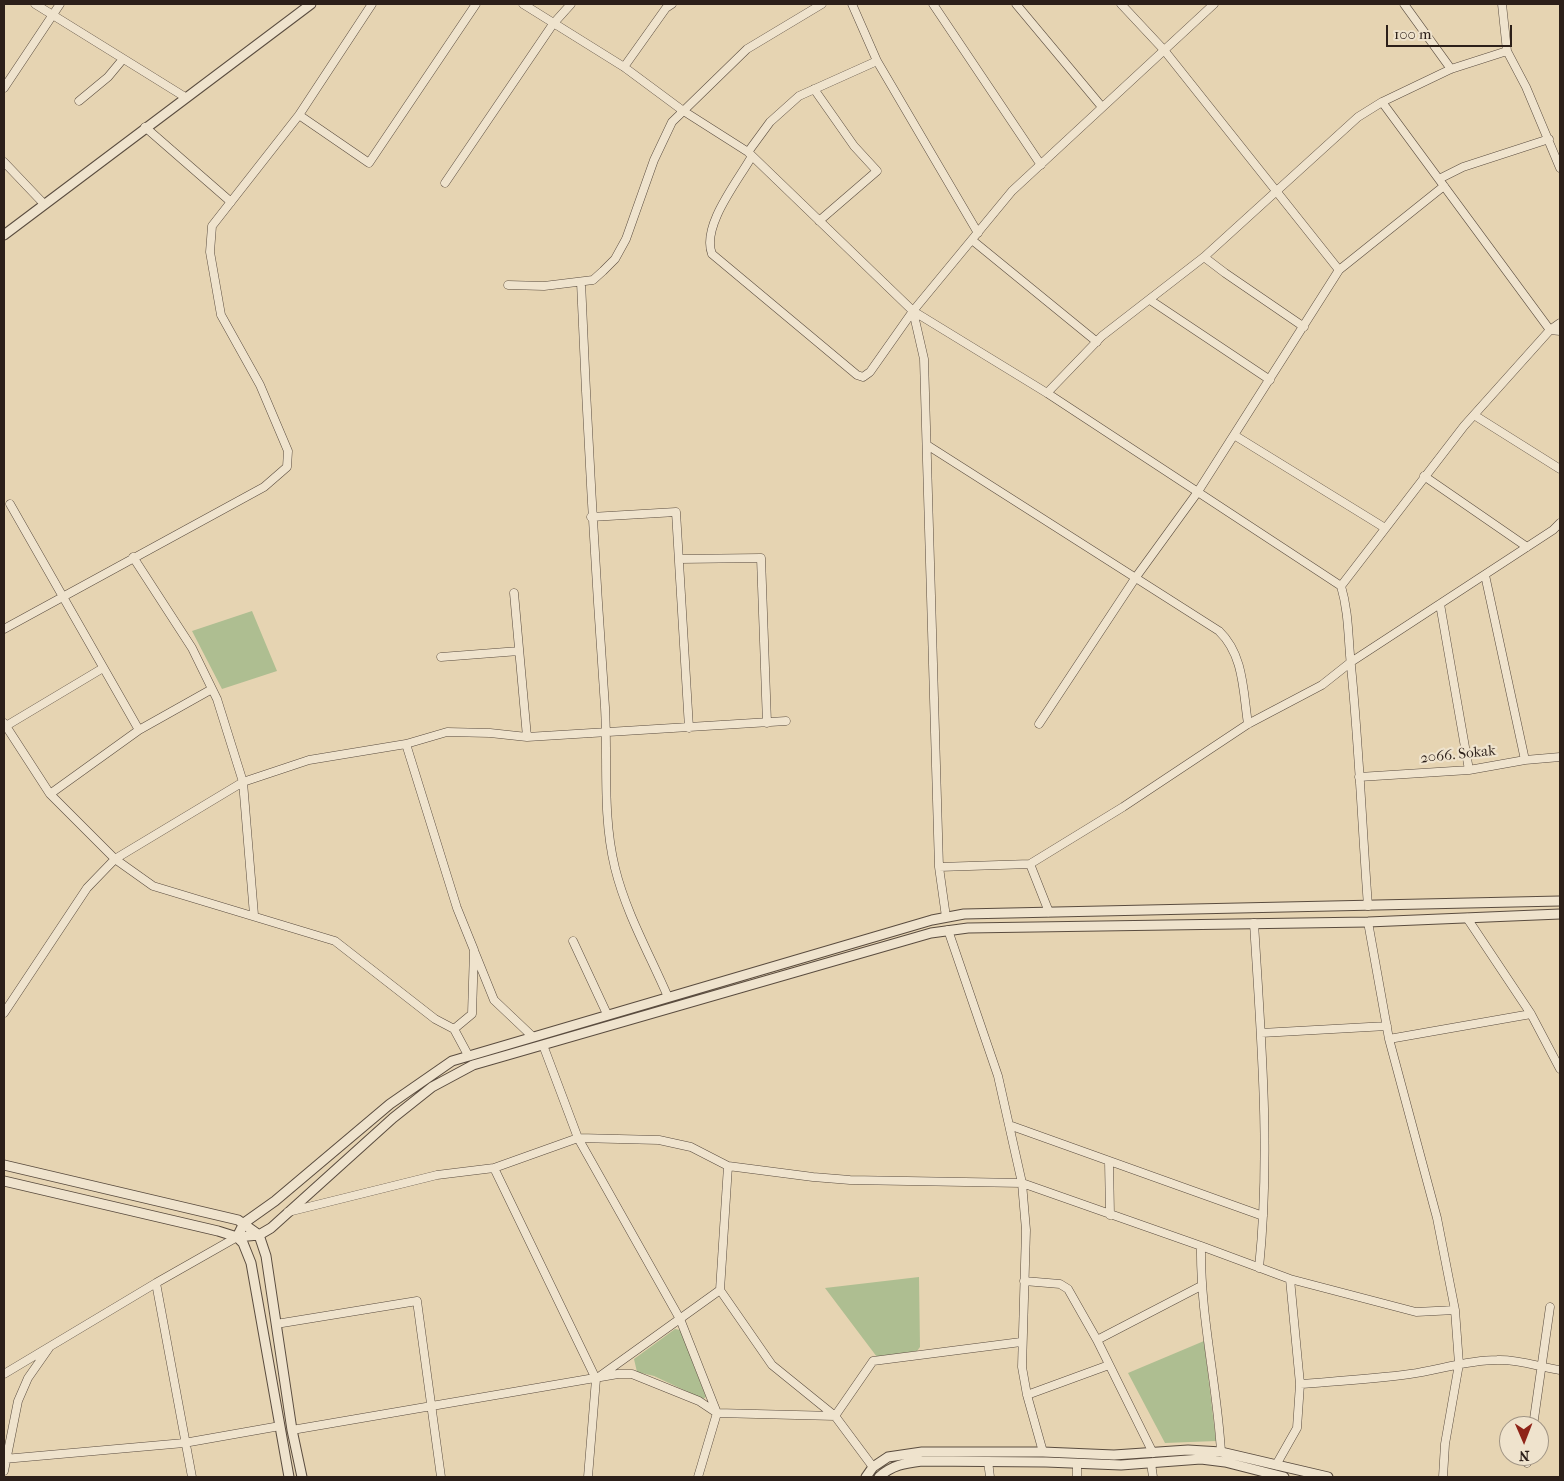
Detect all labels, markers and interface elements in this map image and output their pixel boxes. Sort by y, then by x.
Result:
scale bar [1389,15,1515,47]
text: 100 m [1394,25,1432,43]
street label: 2066. Sokak [1419,742,1497,768]
north arrow [1499,1416,1549,1466]
text: N [1519,1447,1530,1464]

